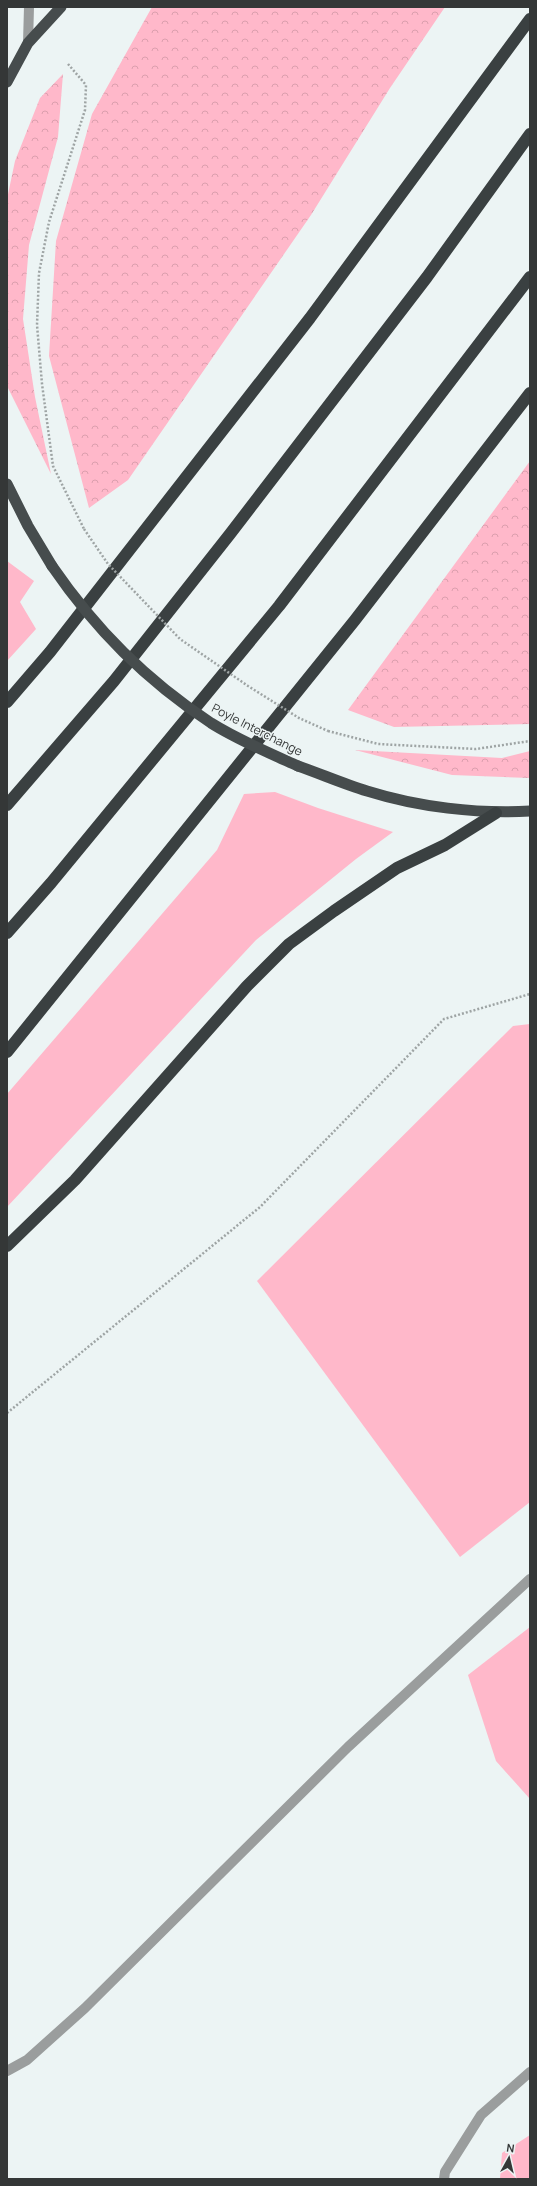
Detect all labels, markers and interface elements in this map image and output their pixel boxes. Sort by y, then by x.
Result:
street label: Poyle Interchange [209,699,306,760]
north arrow [489,2138,529,2178]
text: N [506,2140,516,2156]

